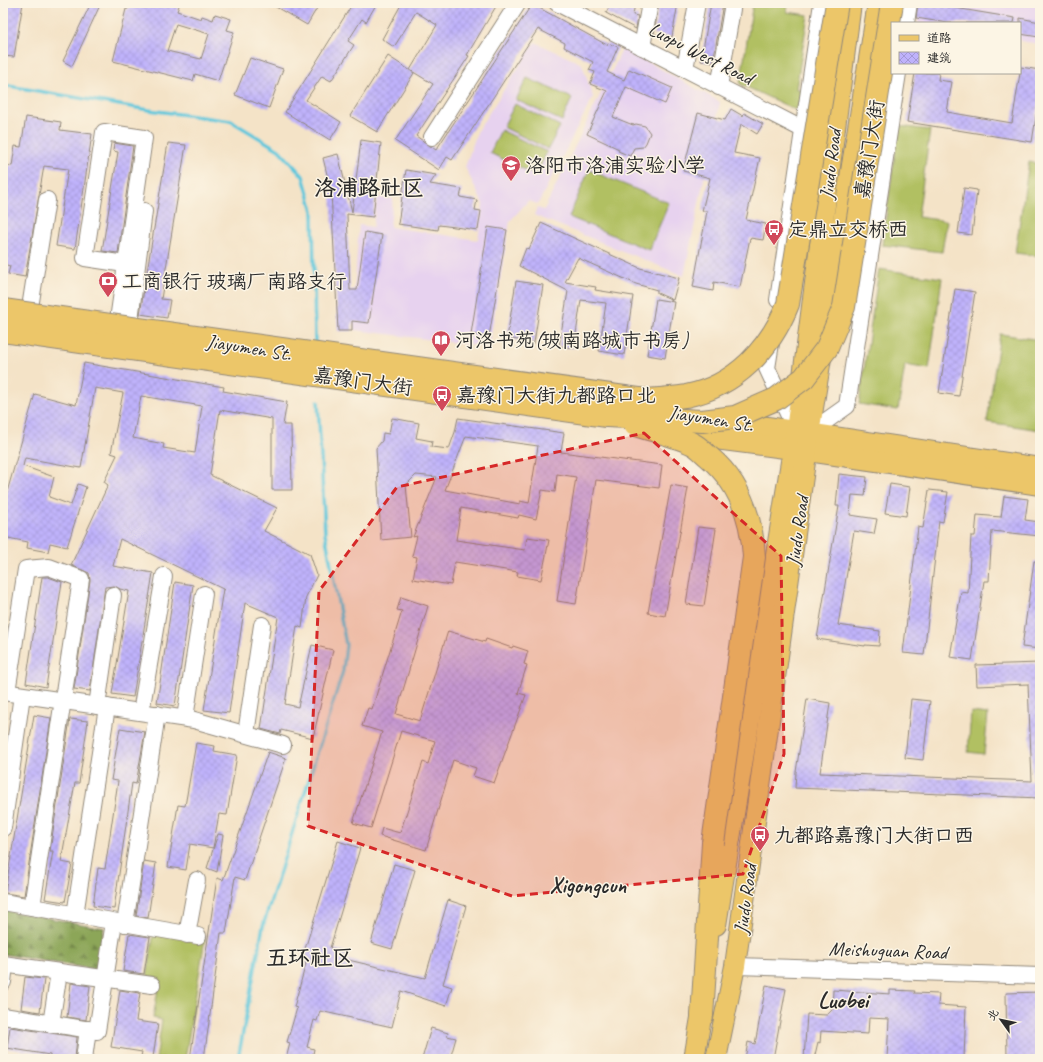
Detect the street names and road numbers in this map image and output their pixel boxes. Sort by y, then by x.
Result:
street label: Luopu West Road [644,16,760,92]
street label: 嘉豫门大街 [849,98,890,200]
street label: Jiudu Road [814,124,848,202]
street label: Jiayumen St. [204,328,293,367]
street label: 嘉豫门大街 [312,362,414,401]
street label: Jiayumen St. [666,399,755,438]
street label: Jiudu Road [780,491,815,569]
street label: Jiudu Road [728,859,763,937]
street label: Meishuguan Road [828,936,951,965]

